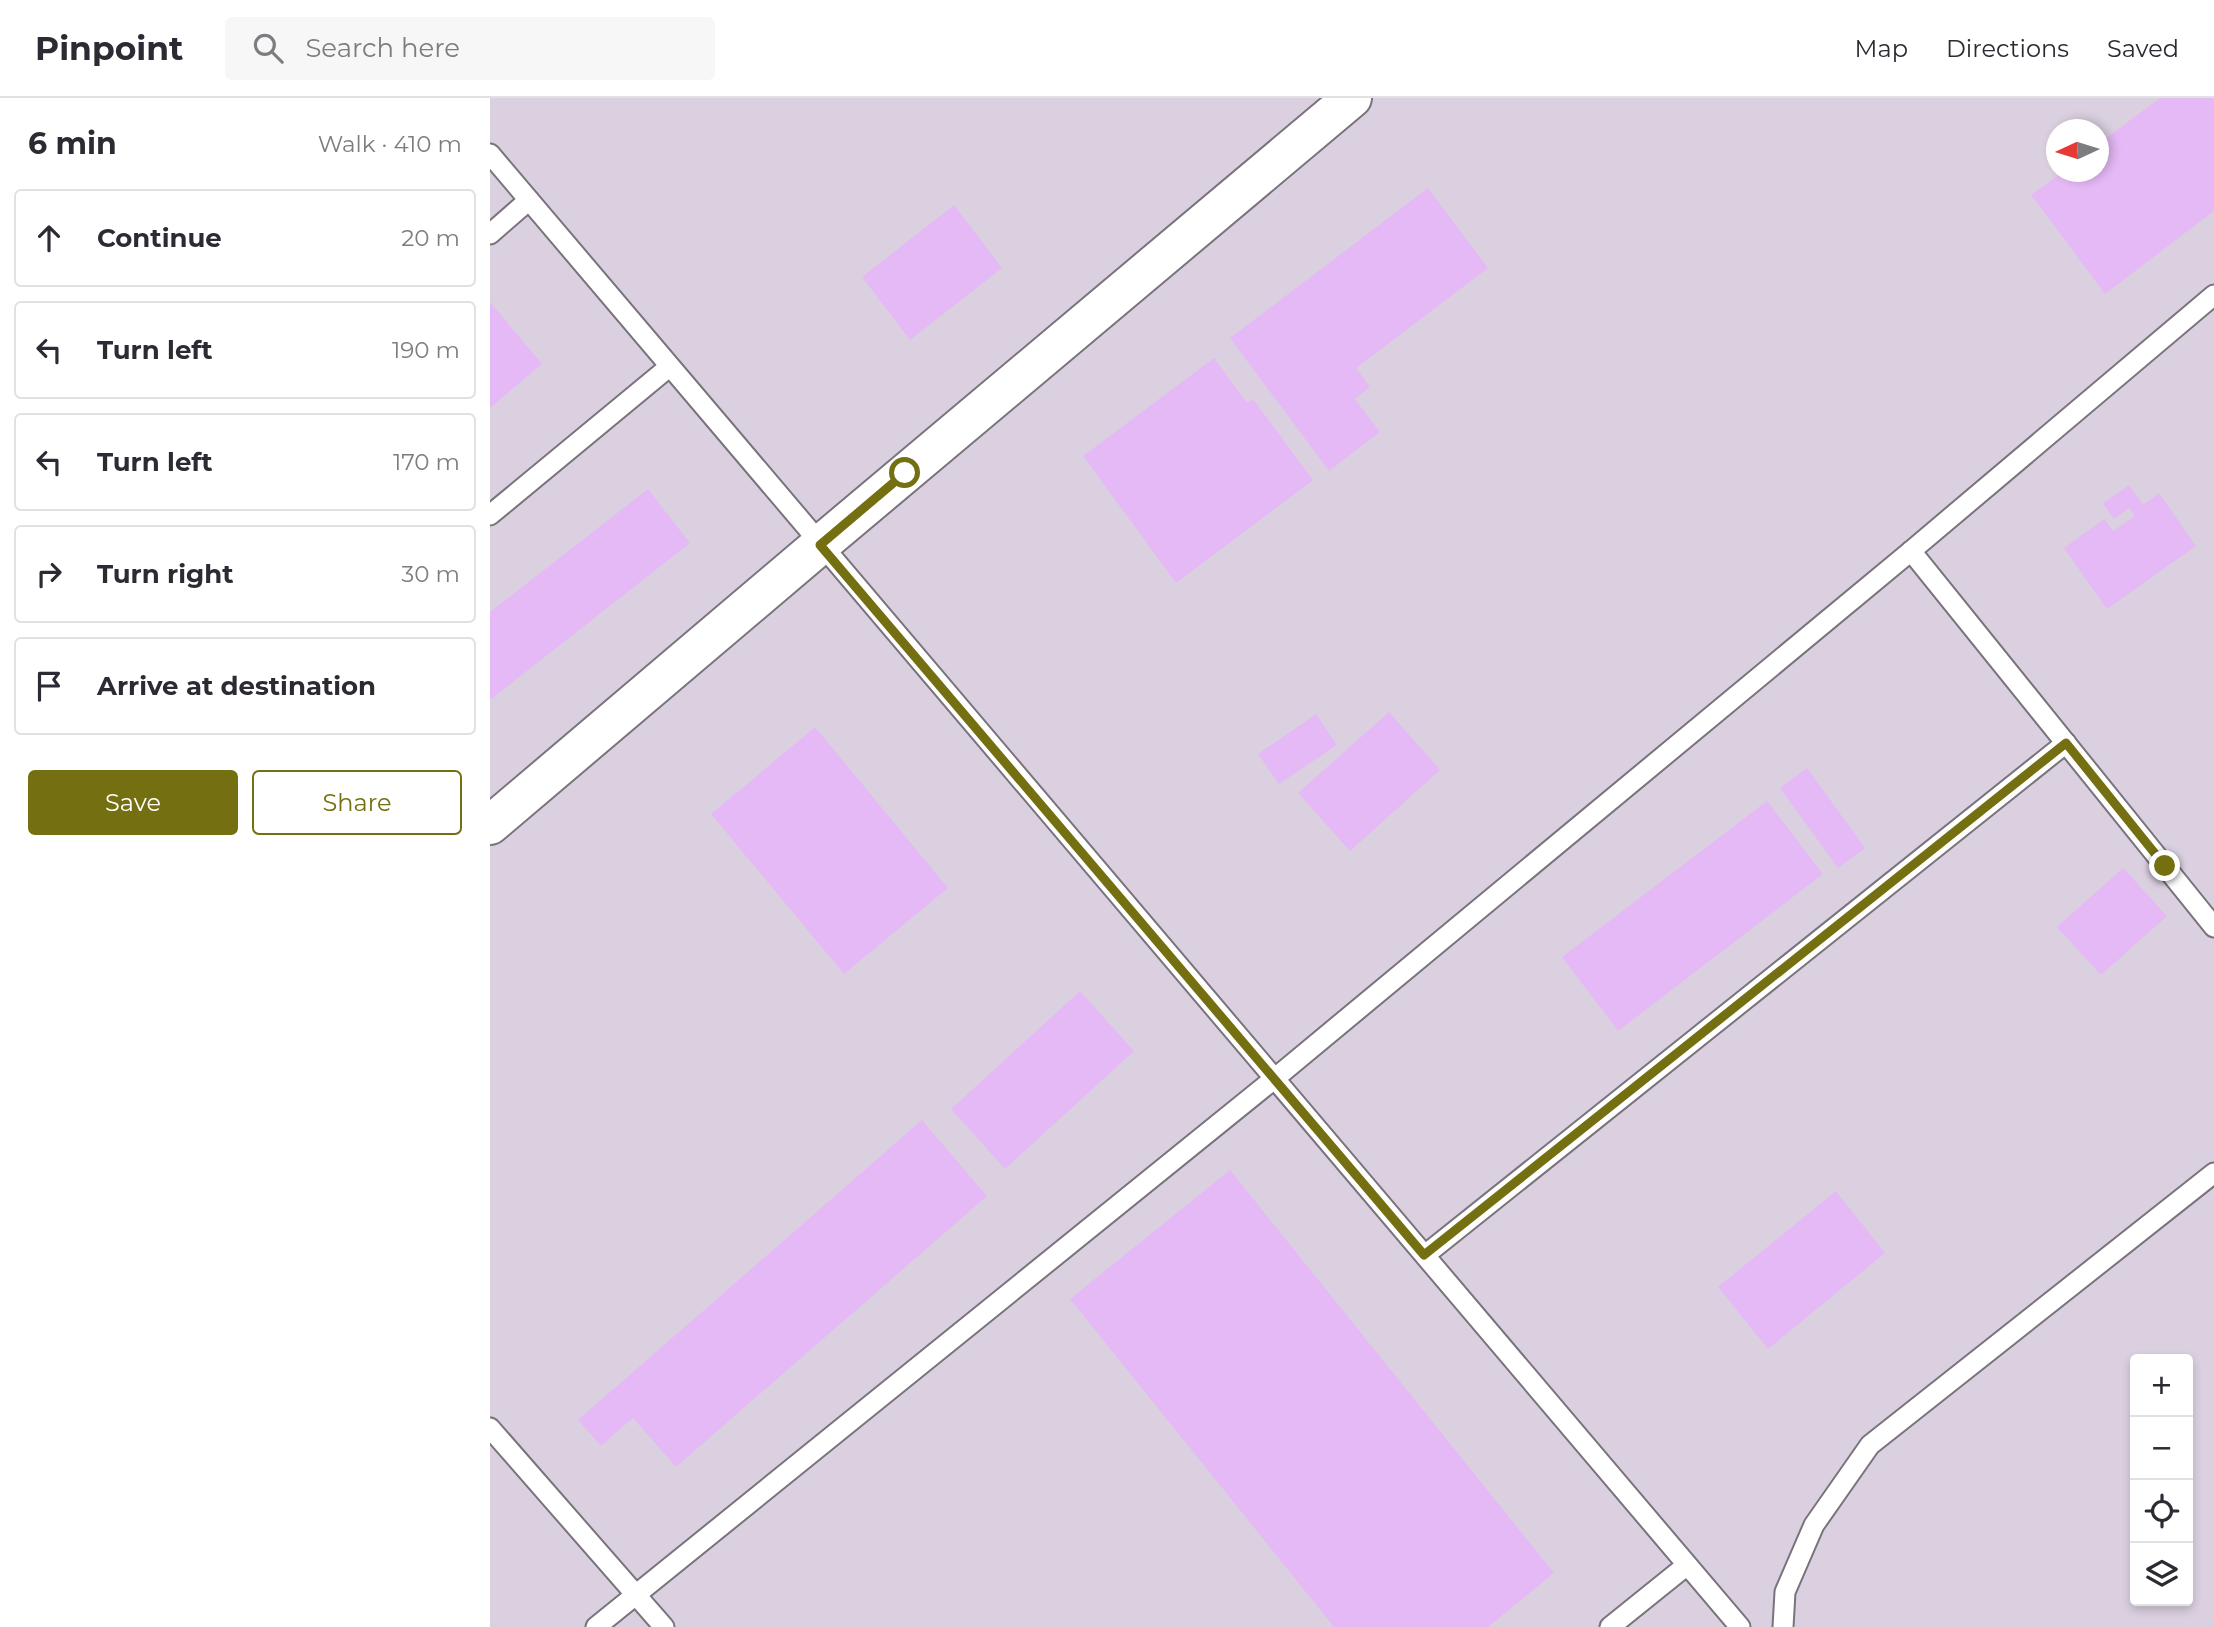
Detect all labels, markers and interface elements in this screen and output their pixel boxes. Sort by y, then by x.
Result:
search box [225,17,715,80]
text: Pinpoint [35,28,183,68]
icon: search [249,29,287,67]
text: Search here [305,32,460,64]
text: Map [1855,34,1908,63]
text: Directions [1946,34,2069,63]
text: Saved [2107,34,2179,63]
north arrow [2046,119,2109,182]
text: 6 min [28,125,117,162]
text: Walk · 410 m [318,130,462,158]
icon: ahead [30,219,68,257]
text: Continue [97,222,222,254]
text: 20 m [401,224,460,252]
icon: left [30,331,68,369]
text: Turn left [97,334,213,366]
text: 190 m [392,336,460,364]
icon: left [30,443,68,481]
text: Turn left [97,446,213,478]
text: 170 m [393,448,460,476]
route start [889,457,920,488]
icon: right [30,555,68,593]
text: Turn right [97,558,233,590]
text: 30 m [401,560,460,588]
icon: arrive [30,667,68,705]
text: Arrive at destination [97,670,376,702]
button: Save [28,770,238,835]
button: Share [252,770,462,835]
route end [2149,850,2180,881]
map controls [2130,1354,2193,1606]
button: + [2130,1354,2193,1417]
button: − [2130,1417,2193,1480]
button: locate [2130,1480,2193,1543]
button: layers [2130,1543,2193,1606]

